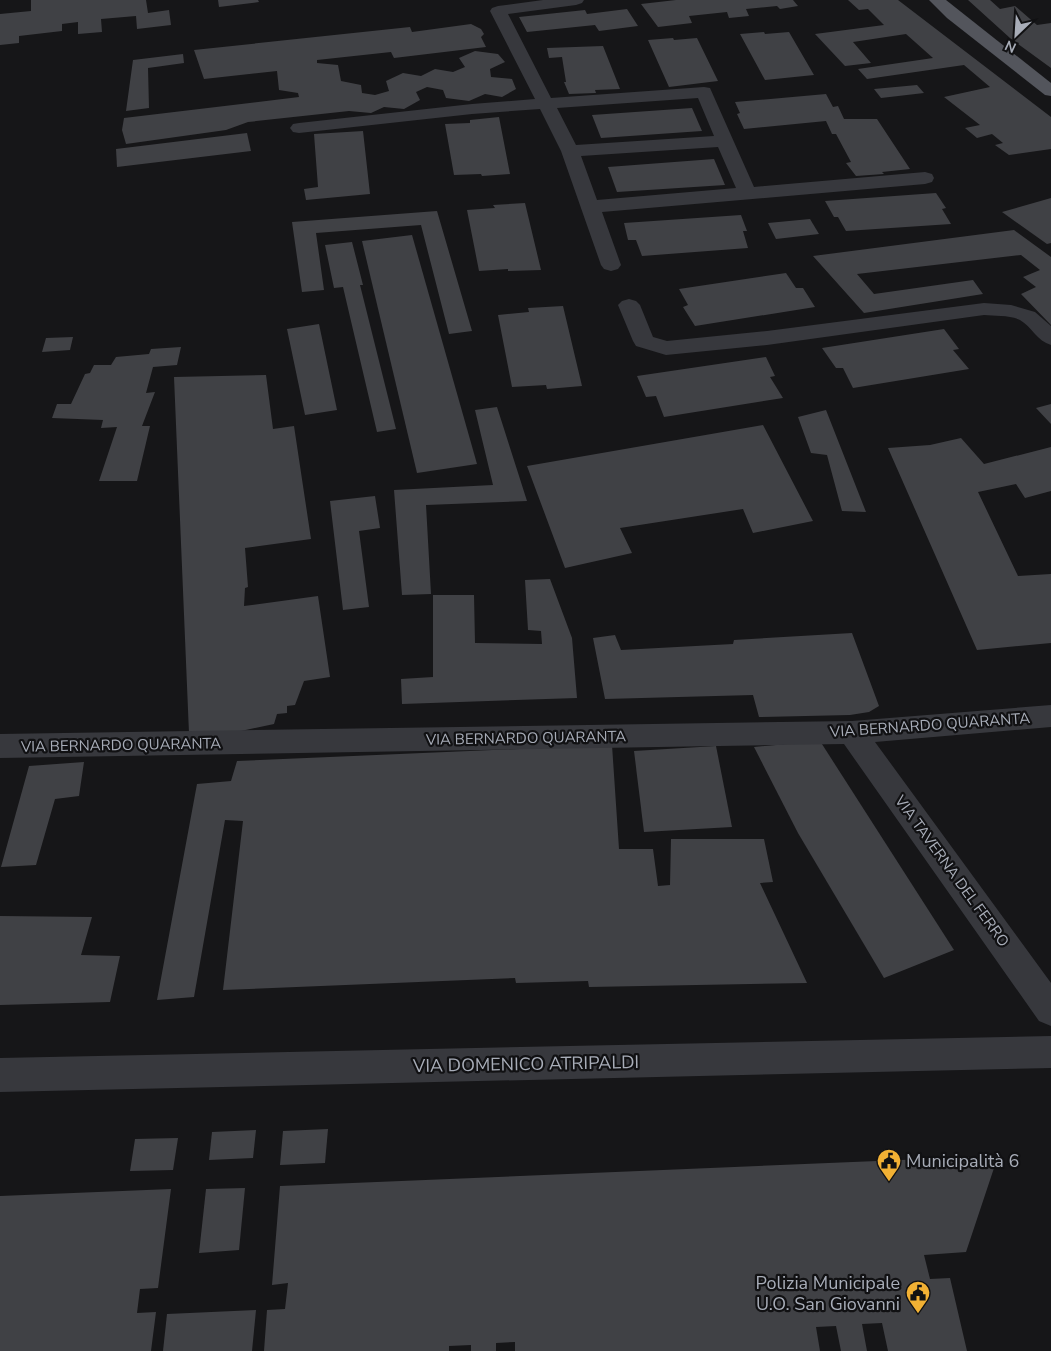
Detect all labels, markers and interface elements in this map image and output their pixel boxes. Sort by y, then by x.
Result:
north arrow [991,10,1041,60]
text: N [1002,36,1019,57]
street label: VIA BERNARDO QUARANTA [828,708,1031,742]
street label: VIA BERNARDO QUARANTA [425,726,626,750]
street label: VIA BERNARDO QUARANTA [20,733,221,757]
street label: VIA TAVERNA DEL FERRO [890,791,1014,951]
street label: VIA DOMENICO ATRIPALDI [412,1050,639,1078]
public building icon: Municipalità 6 [876,1148,902,1182]
place label: Municipalità 6 [906,1149,1019,1173]
place label: Polizia Municipale U.O. San Giovanni [756,1271,900,1316]
public building icon: Polizia Municipale U.O. San Giovanni [905,1280,931,1314]

